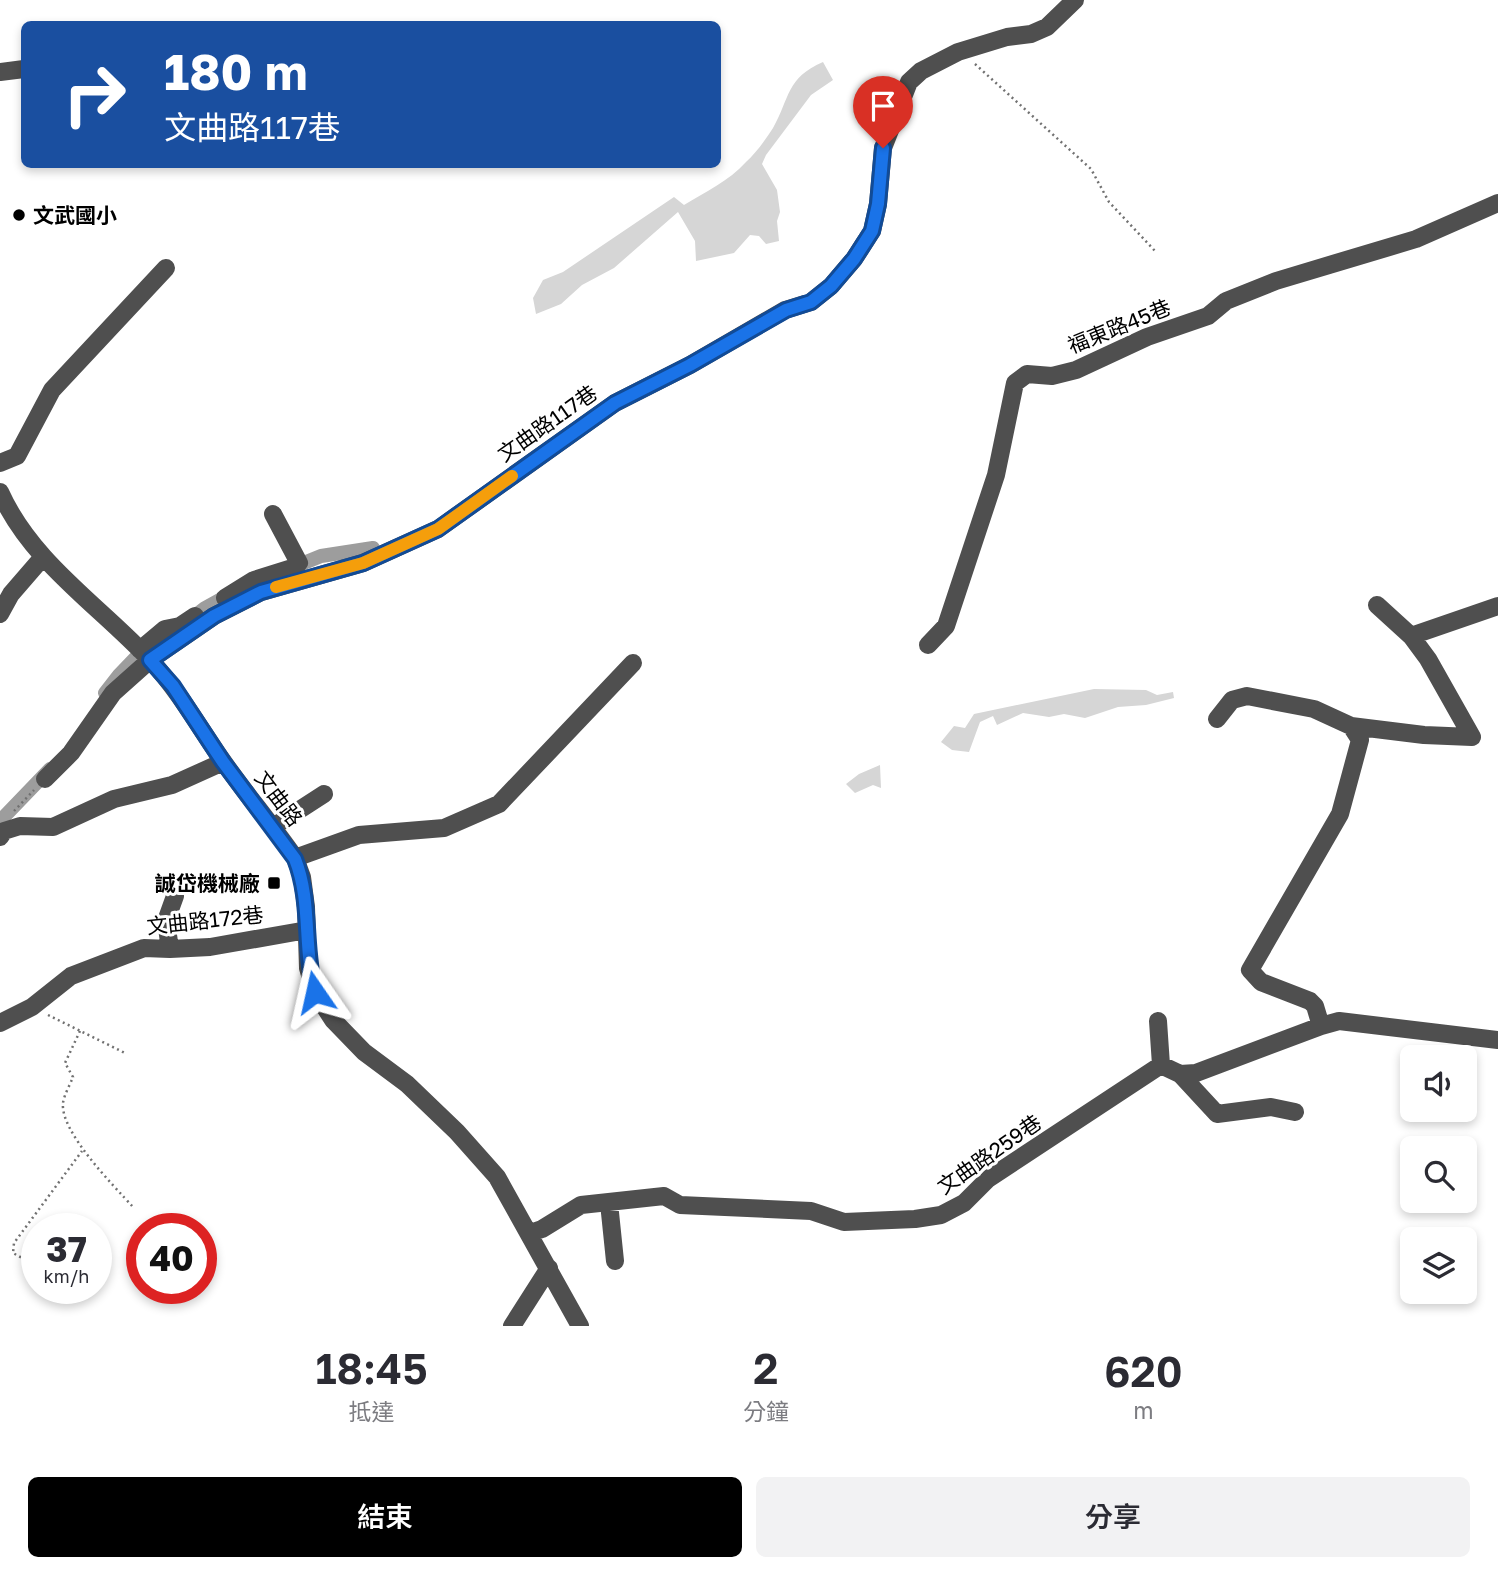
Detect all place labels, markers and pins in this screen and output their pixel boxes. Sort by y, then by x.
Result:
pin [853,76,913,148]
place label: 文武國小 [33,202,117,228]
marker: 文武國小 [11,207,27,223]
place label: 誠岱機械廠 [155,870,260,896]
marker: 誠岱機械廠 [266,875,282,891]

